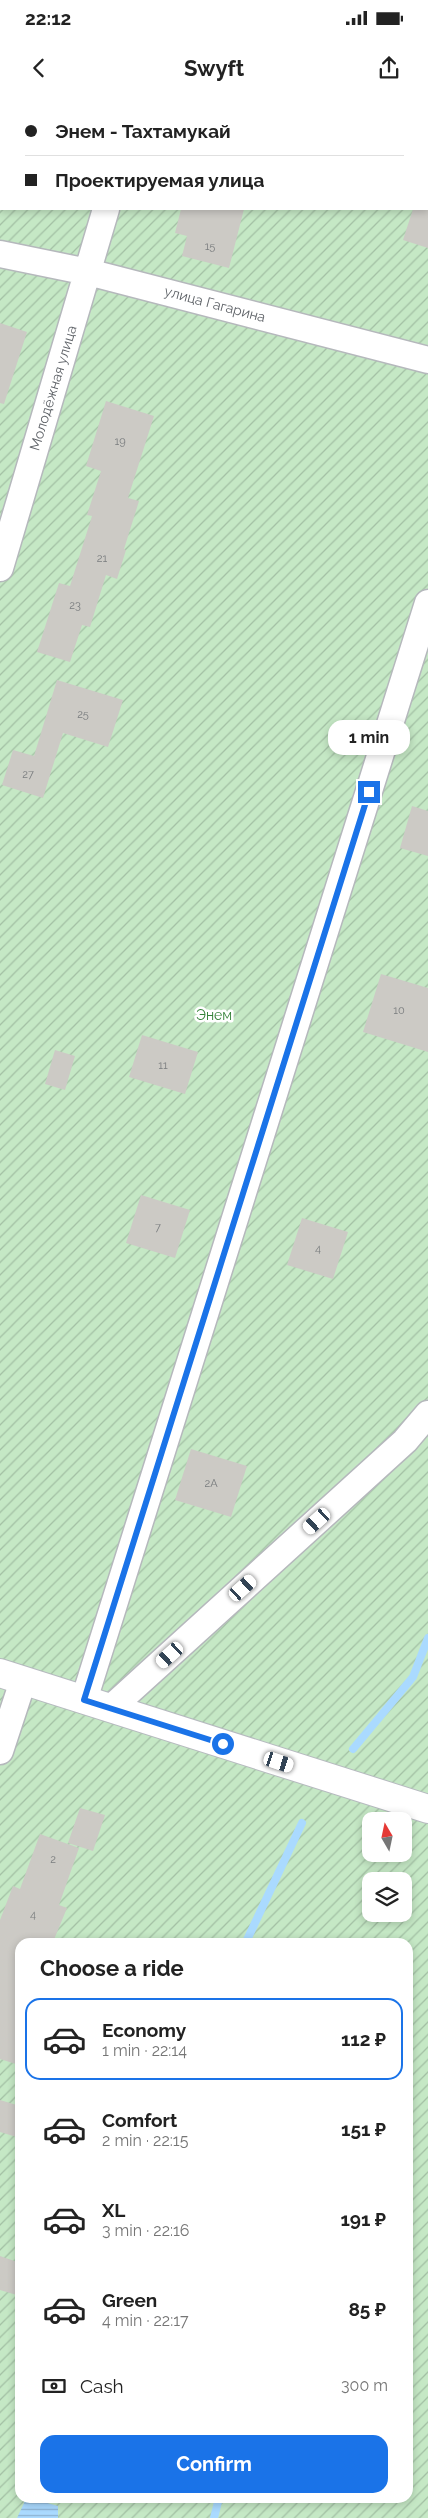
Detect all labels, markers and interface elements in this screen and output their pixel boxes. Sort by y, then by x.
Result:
text: 22:12 [25,7,71,29]
icon: back [25,54,53,82]
icon: share [375,54,403,82]
text: Swyft [184,55,244,81]
text: Энем - Тахтамукай [55,120,231,142]
text: Проектируемая улица [55,169,264,191]
house number: 15 [205,240,215,253]
street label: улица Гагарина [163,283,267,325]
street label: Молодёжная улица [26,323,80,453]
house number: 19 [114,435,126,448]
house number: 21 [97,552,108,565]
house number: 23 [69,599,81,612]
house number: 25 [77,708,89,721]
callout: 1 min [328,720,410,754]
text: 1 min [349,728,389,747]
house number: 27 [22,768,34,781]
route end [358,781,380,803]
house number: 10 [393,1004,405,1017]
park label: Энем [196,1007,232,1023]
house number: 11 [158,1059,168,1072]
house number: 7 [155,1221,161,1234]
house number: 4 [315,1242,321,1255]
house number: 2А [204,1477,218,1490]
car [300,1505,333,1537]
car [226,1572,259,1604]
car [153,1639,186,1671]
route start [212,1733,234,1755]
car [262,1750,295,1774]
north arrow [362,1812,412,1862]
map controls [362,1812,412,1922]
house number: 2 [50,1853,56,1866]
button: layers [362,1872,412,1922]
house number: 4 [30,1908,36,1921]
text: Choose a ride [40,1955,184,1981]
icon: car [42,2017,87,2062]
text: Economy [102,2019,186,2041]
text: 112 ₽ [341,2028,386,2050]
text: 1 min · 22:14 [102,2041,187,2060]
icon: car [42,2107,87,2152]
text: Comfort [102,2109,177,2131]
text: 151 ₽ [341,2118,386,2140]
text: 2 min · 22:15 [102,2131,188,2150]
icon: car [42,2197,87,2242]
text: XL [102,2199,125,2221]
text: 191 ₽ [340,2208,386,2230]
text: 3 min · 22:16 [102,2221,190,2240]
icon: car [42,2287,87,2332]
text: Green [102,2289,157,2311]
text: 85 ₽ [348,2298,386,2320]
text: 4 min · 22:17 [102,2311,189,2330]
icon: cash [40,2372,68,2400]
text: Cash [80,2375,124,2397]
text: 300 m [341,2376,388,2395]
button: Confirm [40,2435,388,2493]

